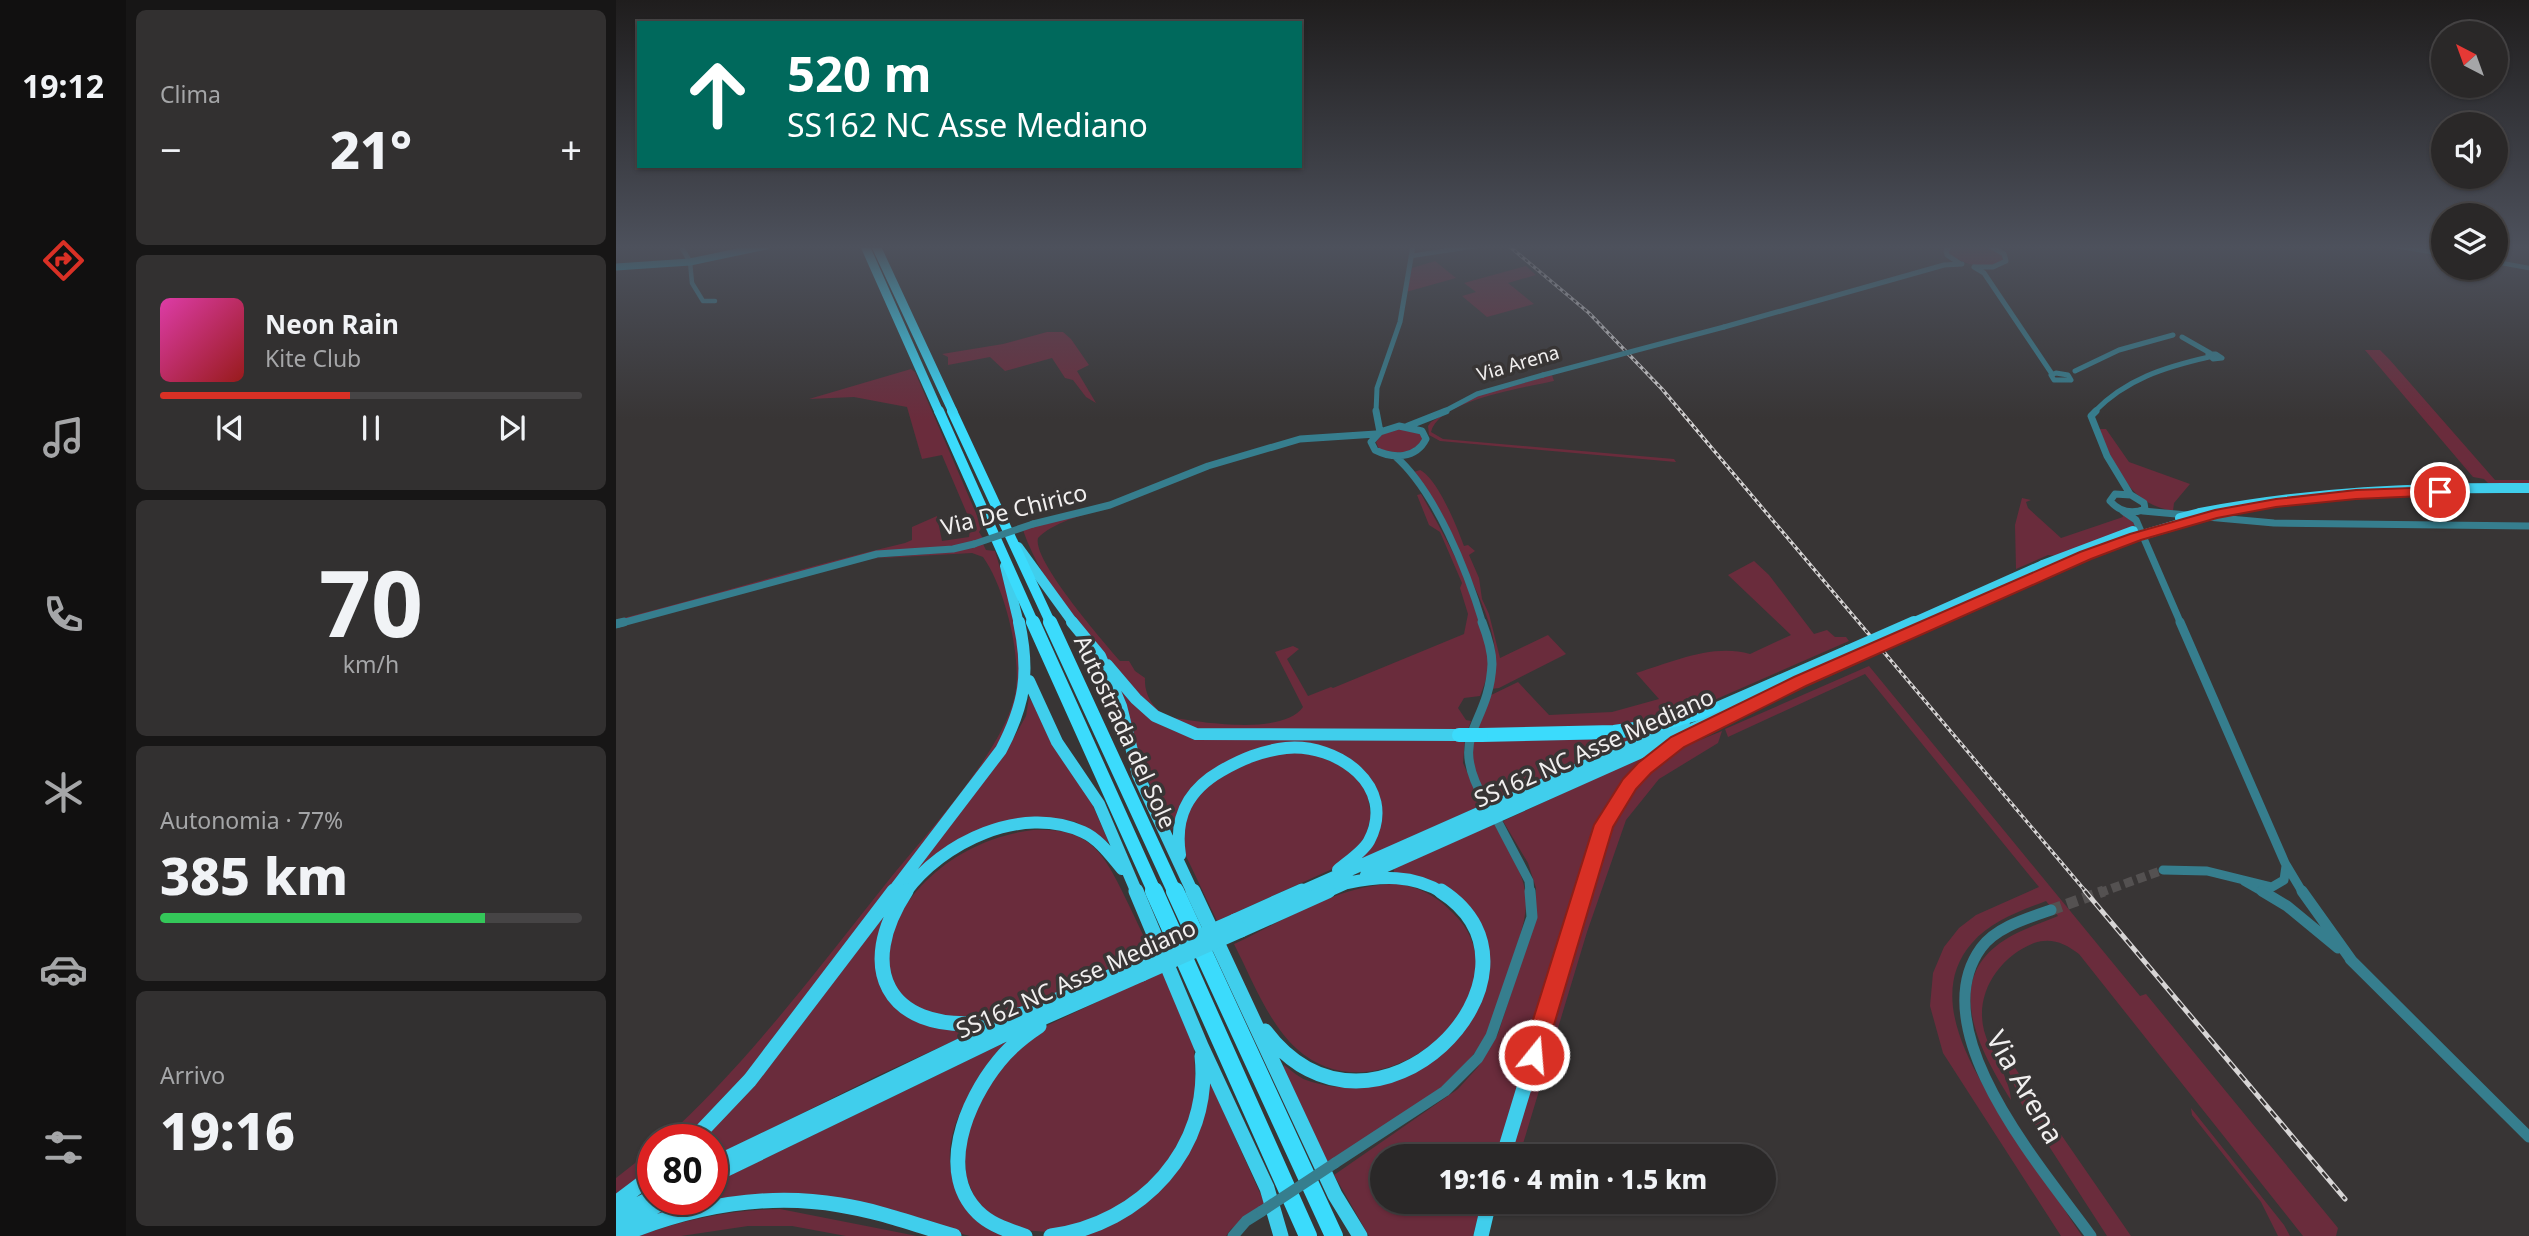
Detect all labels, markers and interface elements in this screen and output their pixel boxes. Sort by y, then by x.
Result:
north arrow [2431,21,2508,98]
map controls [2431,21,2508,280]
text: 520 m [787,40,932,106]
icon: ahead [672,49,763,140]
text: 19:12 [22,64,104,107]
text: Clima [160,78,221,110]
text: SS162 NC Asse Mediano [787,103,1148,146]
button: sound [2431,112,2508,189]
text: 21° [330,113,412,184]
text: − [160,123,182,175]
text: + [560,123,582,175]
button: layers [2431,203,2508,280]
icon: directions [39,236,88,285]
text: Neon Rain [265,306,399,342]
street label: Via Arena [1474,339,1562,387]
text: Kite Club [265,342,361,374]
icon: previous [211,409,249,447]
icon: pause [352,409,390,447]
icon: next [493,409,531,447]
icon: music [39,413,88,462]
pin [2410,462,2470,522]
icon: arrive [2421,473,2459,511]
street label: Via De Chirico [937,475,1090,543]
text: 70 [319,540,423,664]
icon: phone [39,590,88,639]
street label: Autostrada del Sole [1067,630,1185,833]
text: km/h [343,648,399,680]
street label: SS162 NC Asse Mediano [1469,680,1719,814]
icon: climate [39,768,88,817]
text: Autonomia · 77% [160,804,343,836]
text: 385 km [160,839,348,910]
street label: SS162 NC Asse Mediano [951,911,1201,1045]
icon: car [39,945,88,994]
position arrow [1497,1018,1571,1092]
street label: Via Arena [1978,1023,2074,1150]
text: Arrivo [160,1059,225,1091]
text: 19:16 [160,1094,295,1165]
icon: filters [39,1123,88,1172]
speed limit sign: 80 [637,1124,728,1215]
text: 19:16 · 4 min · 1.5 km [1439,1161,1707,1197]

